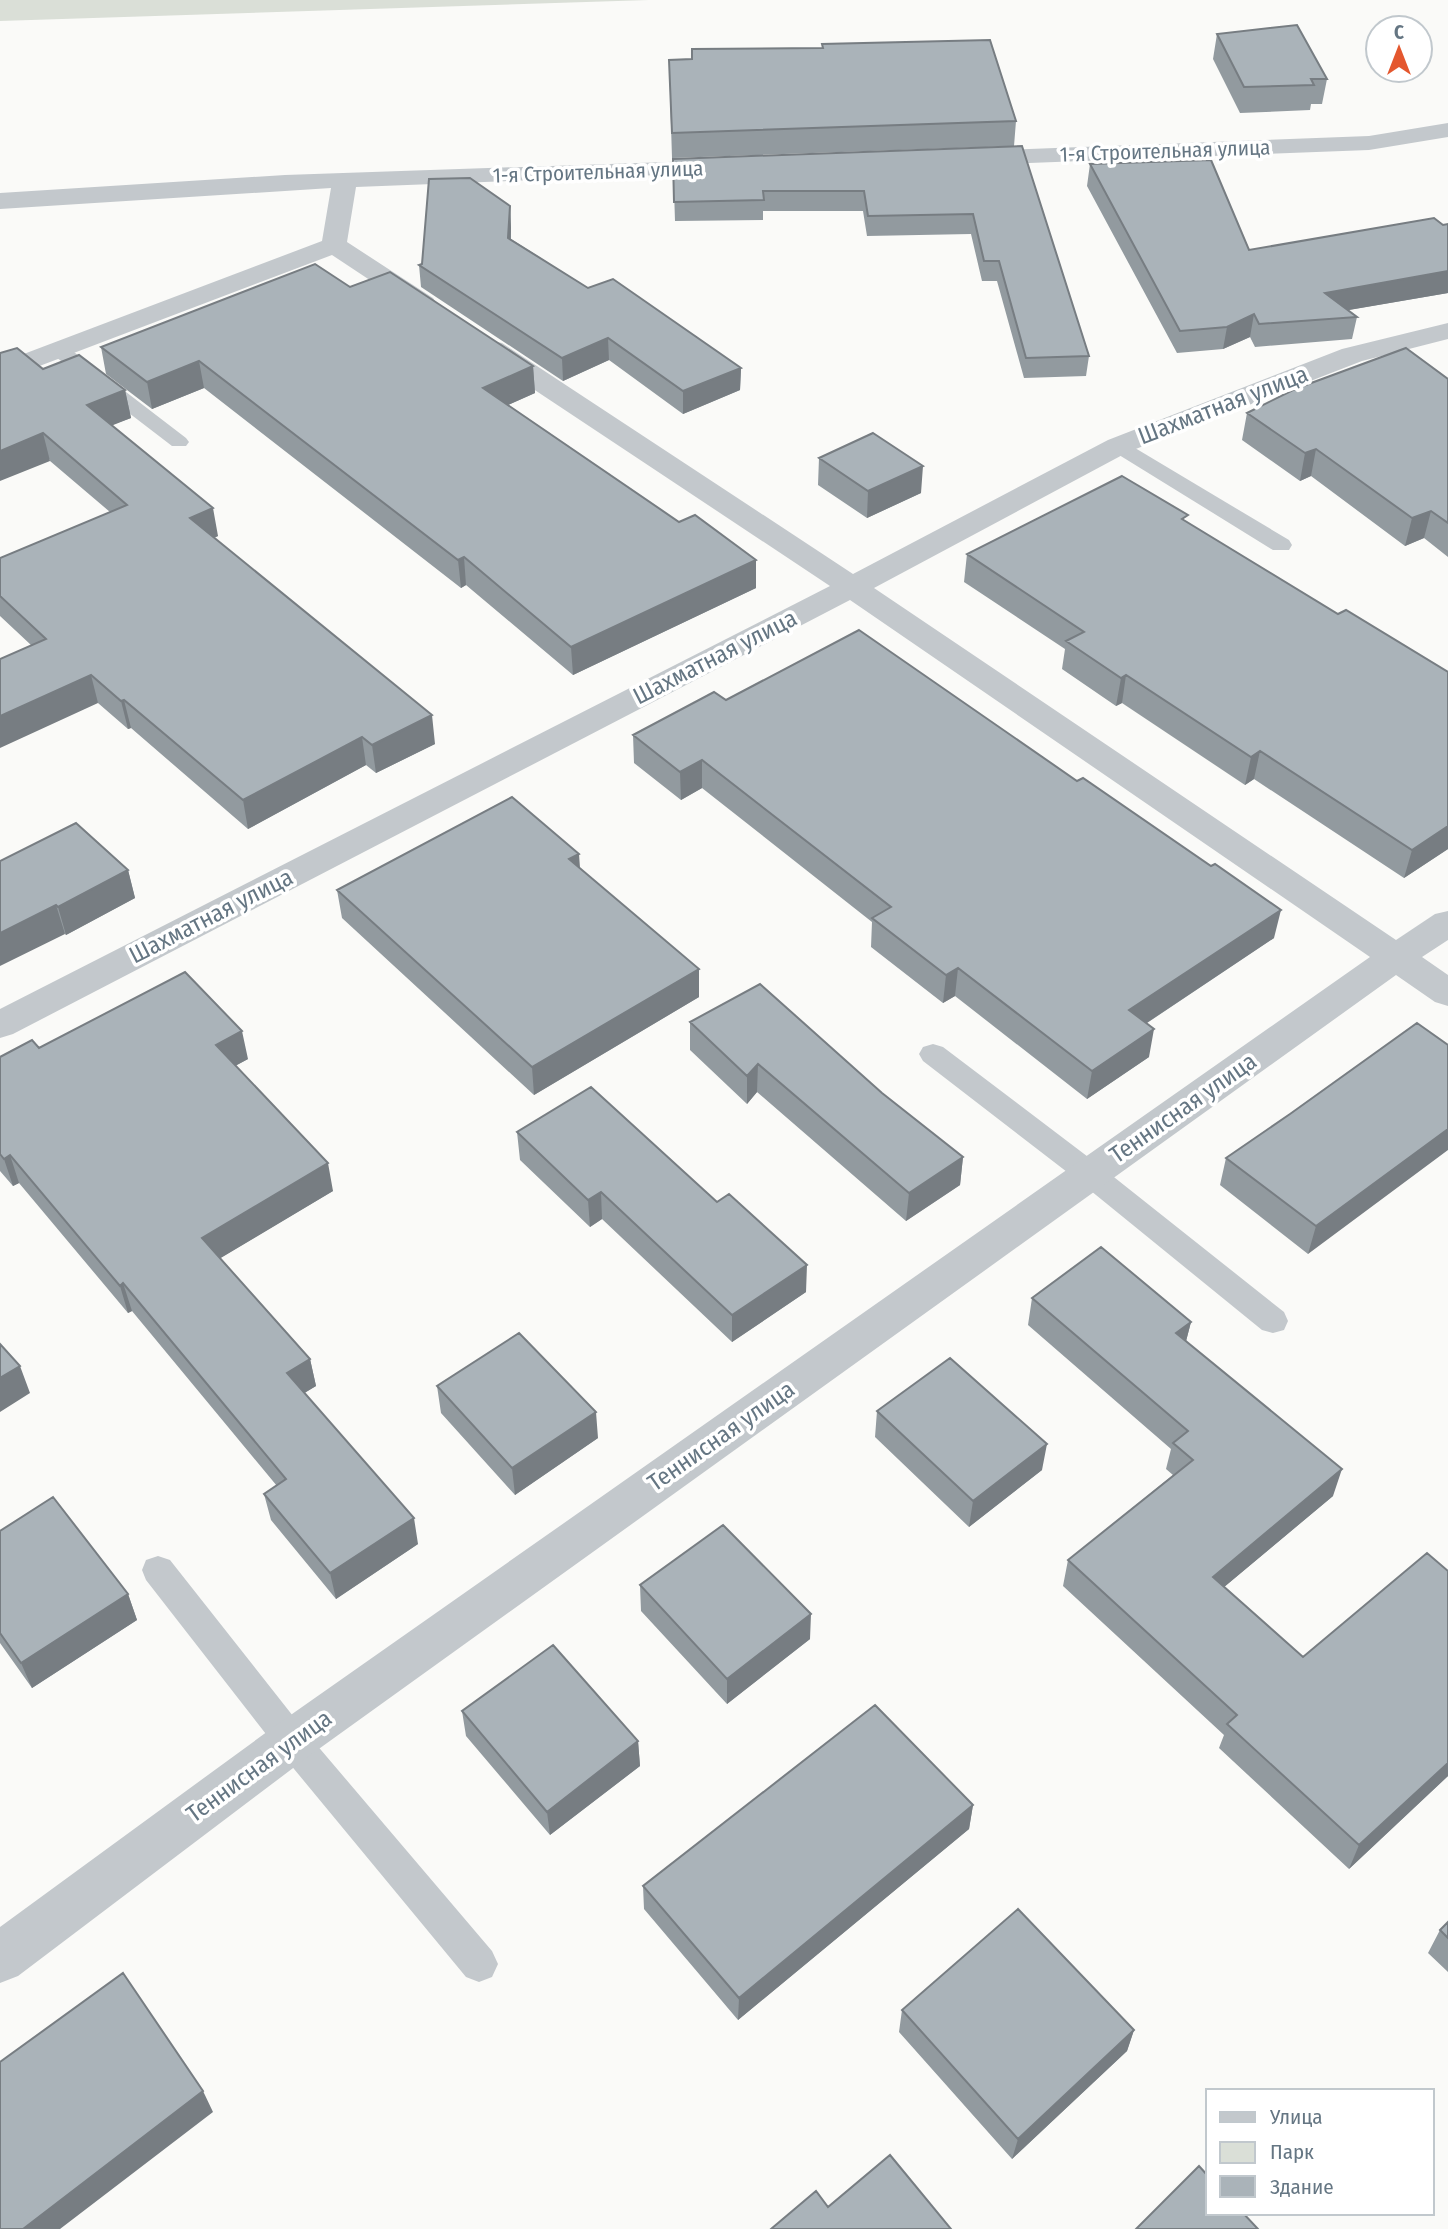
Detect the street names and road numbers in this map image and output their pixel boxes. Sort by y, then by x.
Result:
street label: 1-я Строительная улица [1059,134,1271,168]
street label: 1-я Строительная улица [492,155,704,189]
street label: Шахматная улица [1134,360,1312,450]
street label: Шахматная улица [629,604,801,710]
street label: Шахматная улица [125,863,297,969]
street label: Теннисная улица [1104,1047,1262,1169]
street label: Теннисная улица [642,1375,800,1497]
street label: Теннисная улица [181,1704,337,1828]

